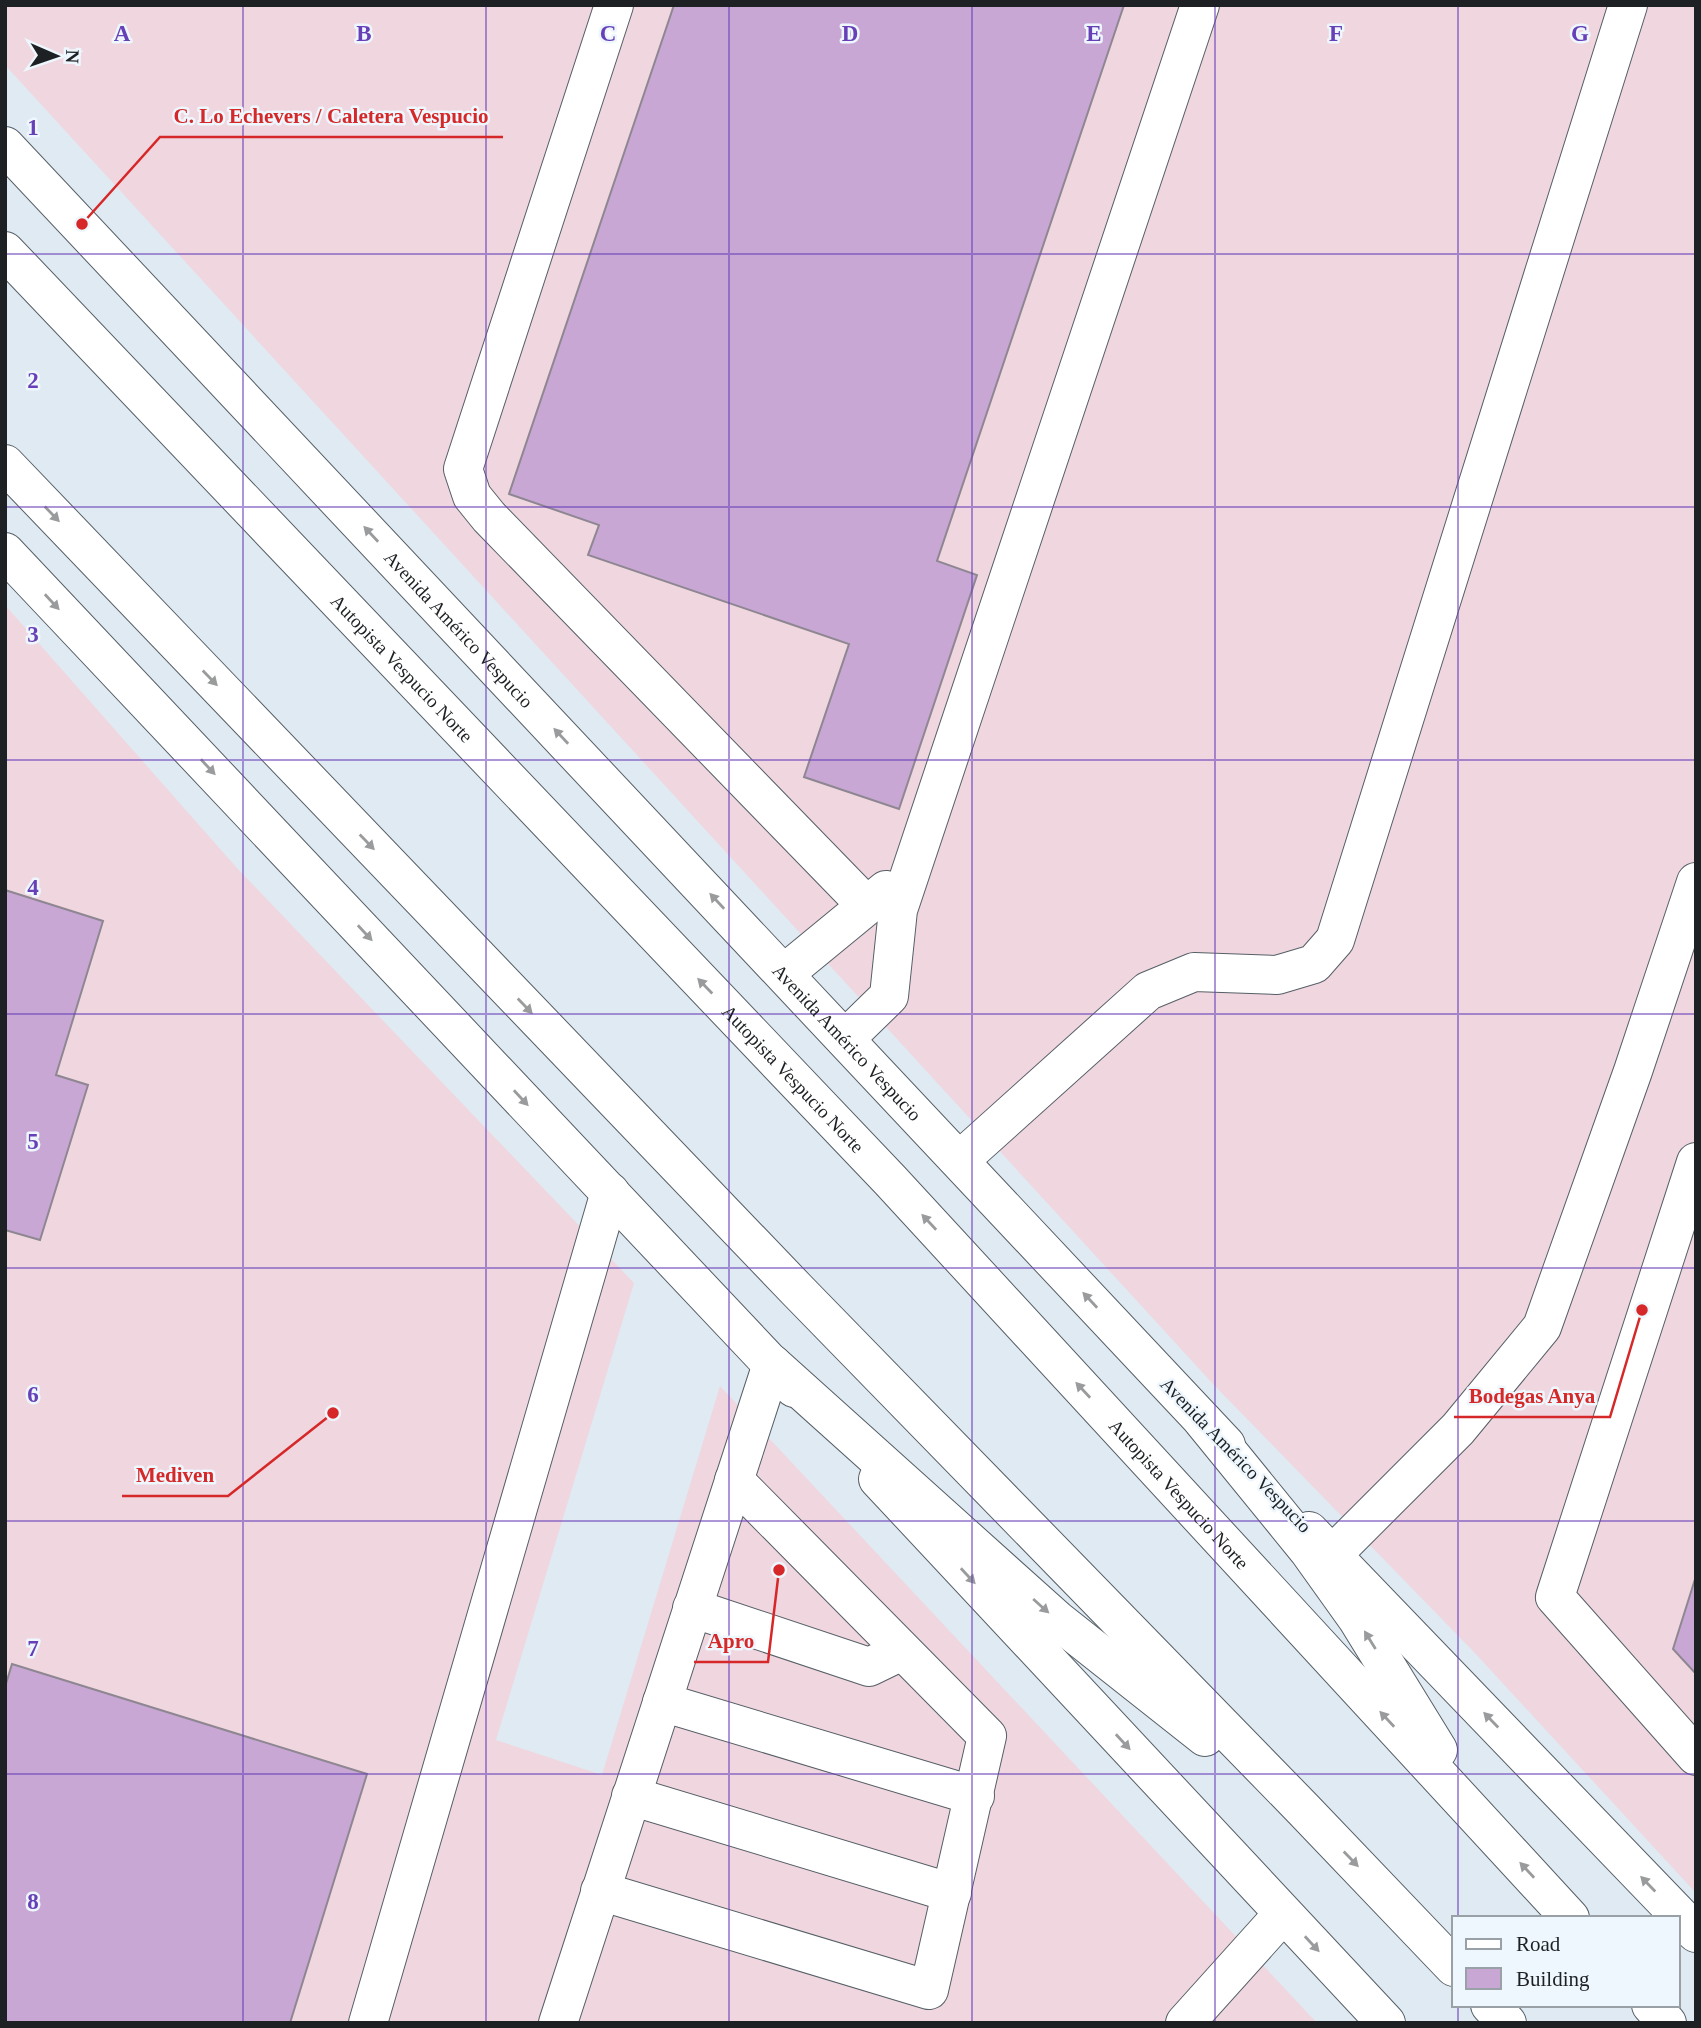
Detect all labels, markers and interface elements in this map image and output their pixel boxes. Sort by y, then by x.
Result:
north arrow [21,21,91,91]
text: A [114,21,131,46]
text: B [356,21,372,46]
text: C [600,21,616,46]
text: D [842,21,858,46]
text: E [1086,21,1102,46]
text: F [1329,21,1343,46]
text: G [1571,21,1589,46]
text: N [62,49,83,64]
callout: C. Lo Echevers / Caletera Vespucio [160,95,503,137]
text: C. Lo Echevers / Caletera Vespucio [174,104,488,128]
text: 1 [27,115,39,140]
text: 2 [27,368,39,393]
one-way arrow [44,505,61,522]
one-way arrow [363,526,379,543]
street label: Avenida Américo Vespucio [380,546,538,712]
street label: Autopista Vespucio Norte [327,590,478,746]
one-way arrow [44,593,60,610]
text: 3 [27,622,39,647]
one-way arrow [201,669,217,686]
one-way arrow [553,728,569,745]
one-way arrow [200,758,216,775]
one-way arrow [359,833,375,850]
text: 4 [27,875,39,900]
one-way arrow [709,893,725,910]
one-way arrow [356,924,373,941]
street label: Avenida Américo Vespucio [769,960,926,1125]
one-way arrow [698,978,714,995]
one-way arrow [516,998,533,1015]
street label: Autopista Vespucio Norte [718,1000,869,1157]
one-way arrow [512,1089,528,1106]
text: 5 [27,1129,39,1154]
one-way arrow [921,1213,937,1231]
one-way arrow [1082,1292,1098,1309]
street label: Avenida Américo Vespucio [1156,1373,1316,1537]
callout: Bodegas Anya [1454,1375,1610,1417]
text: 6 [27,1382,39,1407]
one-way arrow [1076,1382,1092,1399]
text: Bodegas Anya [1469,1384,1596,1408]
street label: Autopista Vespucio Norte [1105,1415,1253,1573]
callout: Mediven [122,1454,228,1496]
text: Mediven [136,1463,214,1487]
one-way arrow [960,1567,976,1584]
one-way arrow [1032,1598,1050,1614]
callout: Apro [694,1620,768,1662]
text: Apro [708,1629,754,1653]
one-way arrow [1364,1630,1377,1649]
text: 7 [27,1636,39,1661]
one-way arrow [1379,1710,1395,1728]
one-way arrow [1483,1712,1499,1729]
one-way arrow [1115,1733,1131,1750]
one-way arrow [1342,1850,1358,1867]
one-way arrow [1519,1862,1535,1879]
one-way arrow [1640,1875,1657,1892]
text: 8 [27,1889,39,1914]
legend [1452,1916,1680,2007]
text: Road [1516,1932,1561,1956]
one-way arrow [1303,1936,1320,1953]
text: Building [1516,1967,1590,1991]

